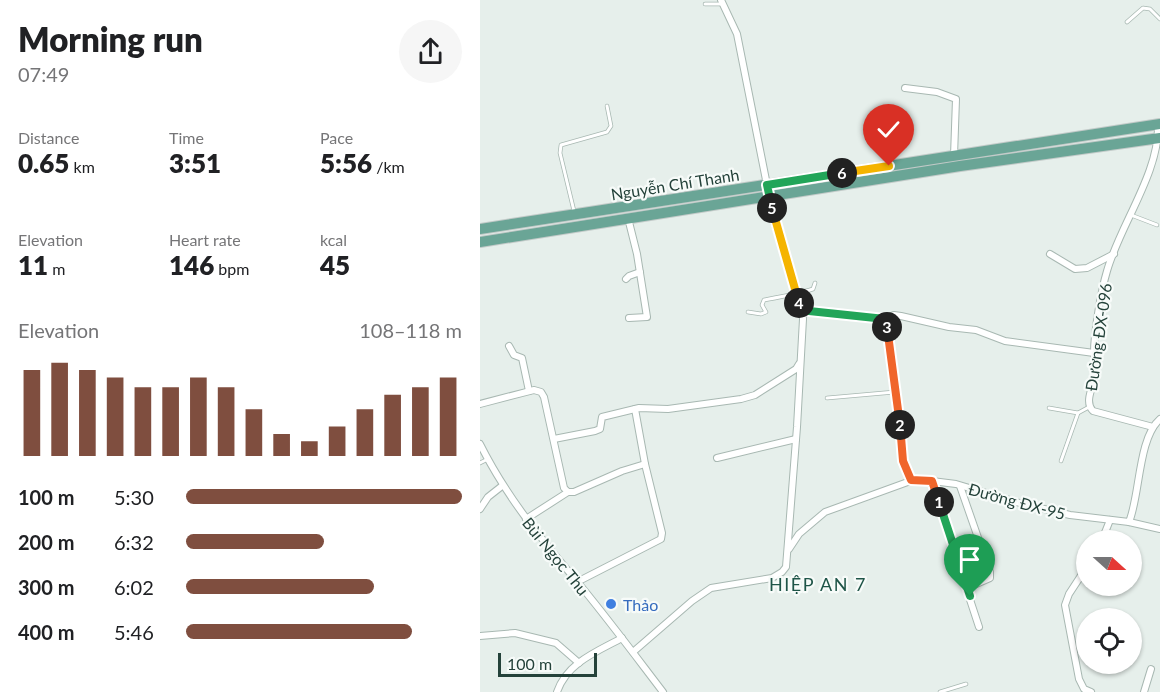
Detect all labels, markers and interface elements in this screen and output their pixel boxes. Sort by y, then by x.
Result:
text: Morning run [18,19,203,59]
button: share [399,20,462,83]
text: 07:49 [18,62,69,86]
pin [863,104,914,166]
icon: check [872,113,905,146]
text: Distance [18,128,79,147]
text: Time [169,128,204,147]
text: Pace [320,128,353,147]
text: 0.65 [18,147,69,179]
text: 3:51 [169,147,221,179]
text: 5:56 [320,147,372,179]
text: km [69,157,95,176]
text: /km [372,157,405,176]
pin: 6 [827,158,857,188]
text: 6 [837,163,847,182]
street label: Nguyễn Chí Thanh [609,164,741,204]
pin: 5 [757,193,787,223]
text: 5 [767,198,777,217]
text: Elevation [18,230,83,249]
text: Heart rate [169,230,241,249]
text: kcal [320,230,347,249]
text: 11 [18,249,48,281]
text: 146 [169,249,214,281]
text: 45 [320,249,350,281]
text: m [48,259,65,278]
text: bpm [214,259,249,278]
street label: Đường ĐX-096 [1081,282,1115,392]
pin: 4 [784,288,814,318]
text: 4 [794,293,804,312]
pin: 3 [872,312,902,342]
text: 3 [882,317,892,336]
text: Elevation [18,318,99,342]
text: 108–118 m [359,318,462,342]
pin: 2 [885,410,915,440]
text: 2 [895,415,905,434]
street label: Đường ĐX-95 [966,479,1068,523]
text: 100 m [18,485,74,509]
text: 5:30 [114,485,154,509]
pin: 1 [924,487,954,517]
text: 1 [934,492,944,511]
street label: Bùi Ngọc Thu [519,513,593,599]
text: 200 m [18,530,74,554]
text: 6:32 [114,530,154,554]
north arrow [1076,530,1142,596]
map controls [1076,530,1142,674]
pin [944,534,995,596]
icon: arrive [953,543,986,576]
district label: HIỆP AN 7 [769,573,867,595]
text: 300 m [18,575,74,599]
text: 6:02 [114,575,154,599]
place label: Thảo [623,595,658,614]
marker: Thảo [604,597,618,611]
button: locate [1076,608,1142,674]
text: 400 m [18,620,74,644]
text: 5:46 [114,620,154,644]
scale bar [498,650,597,678]
text: 100 m [507,654,552,673]

